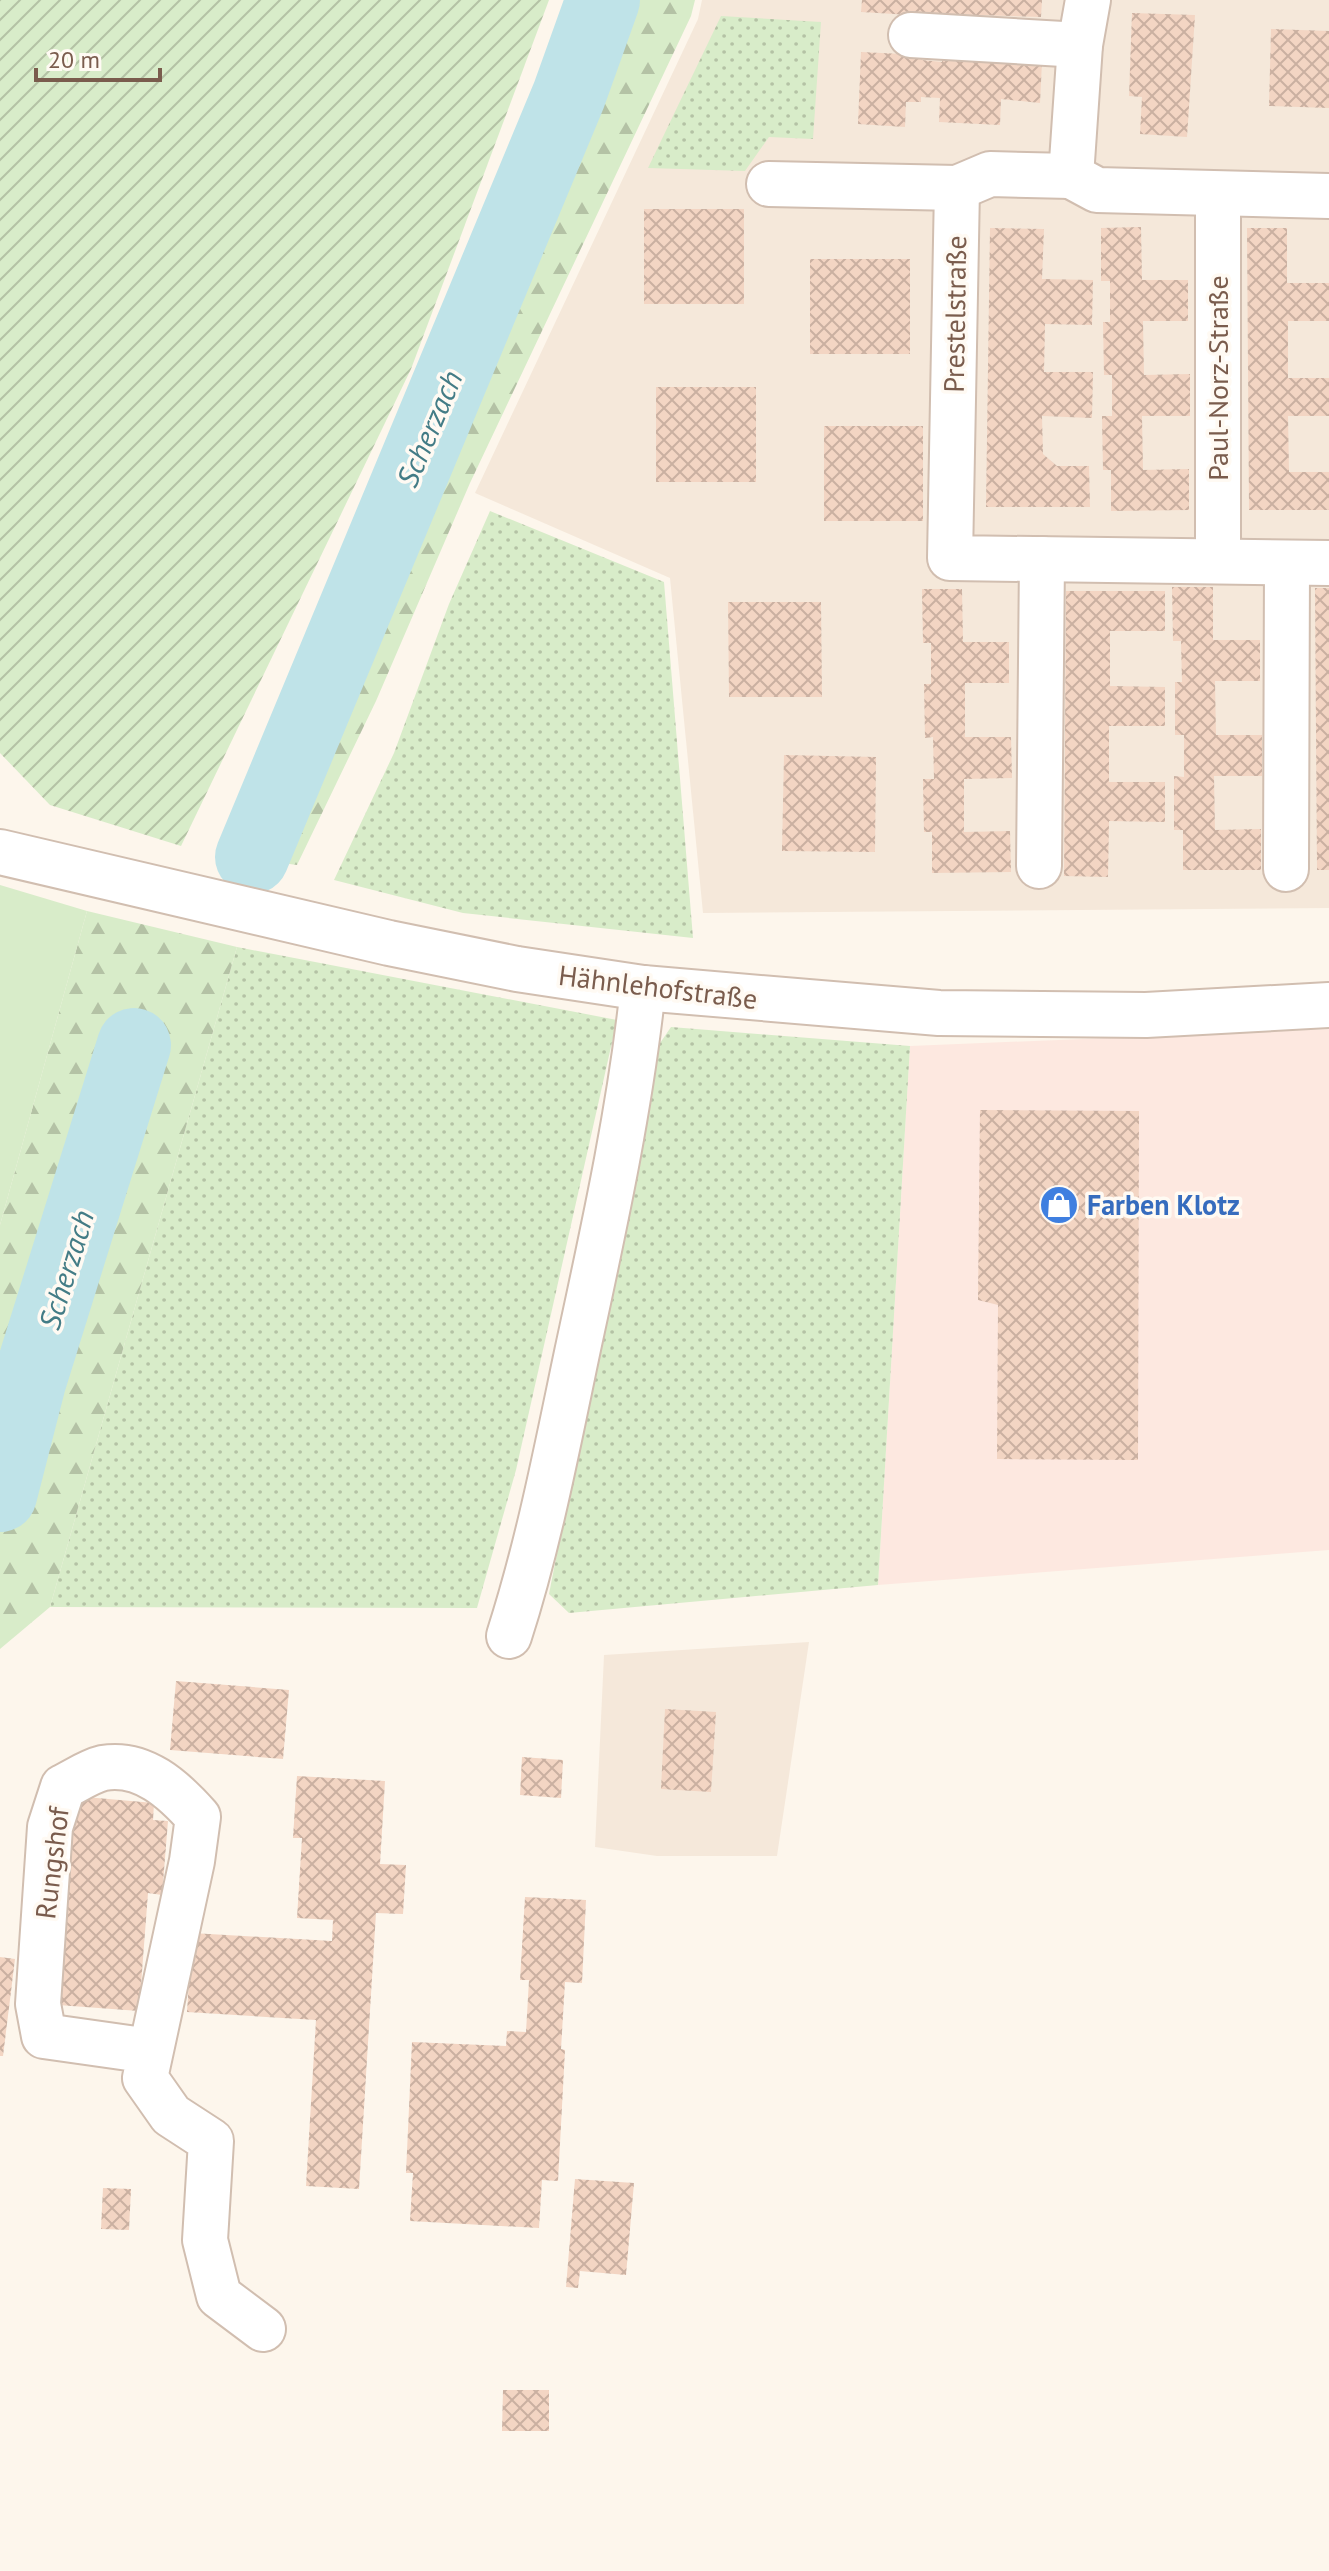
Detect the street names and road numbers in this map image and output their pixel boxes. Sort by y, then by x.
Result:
street label: Prestelstraße [935,235,974,393]
street label: Paul-Norz-Straße [1199,275,1236,481]
street label: Hähnlehofstraße [556,956,760,1017]
street label: Rungshof [26,1804,77,1921]

